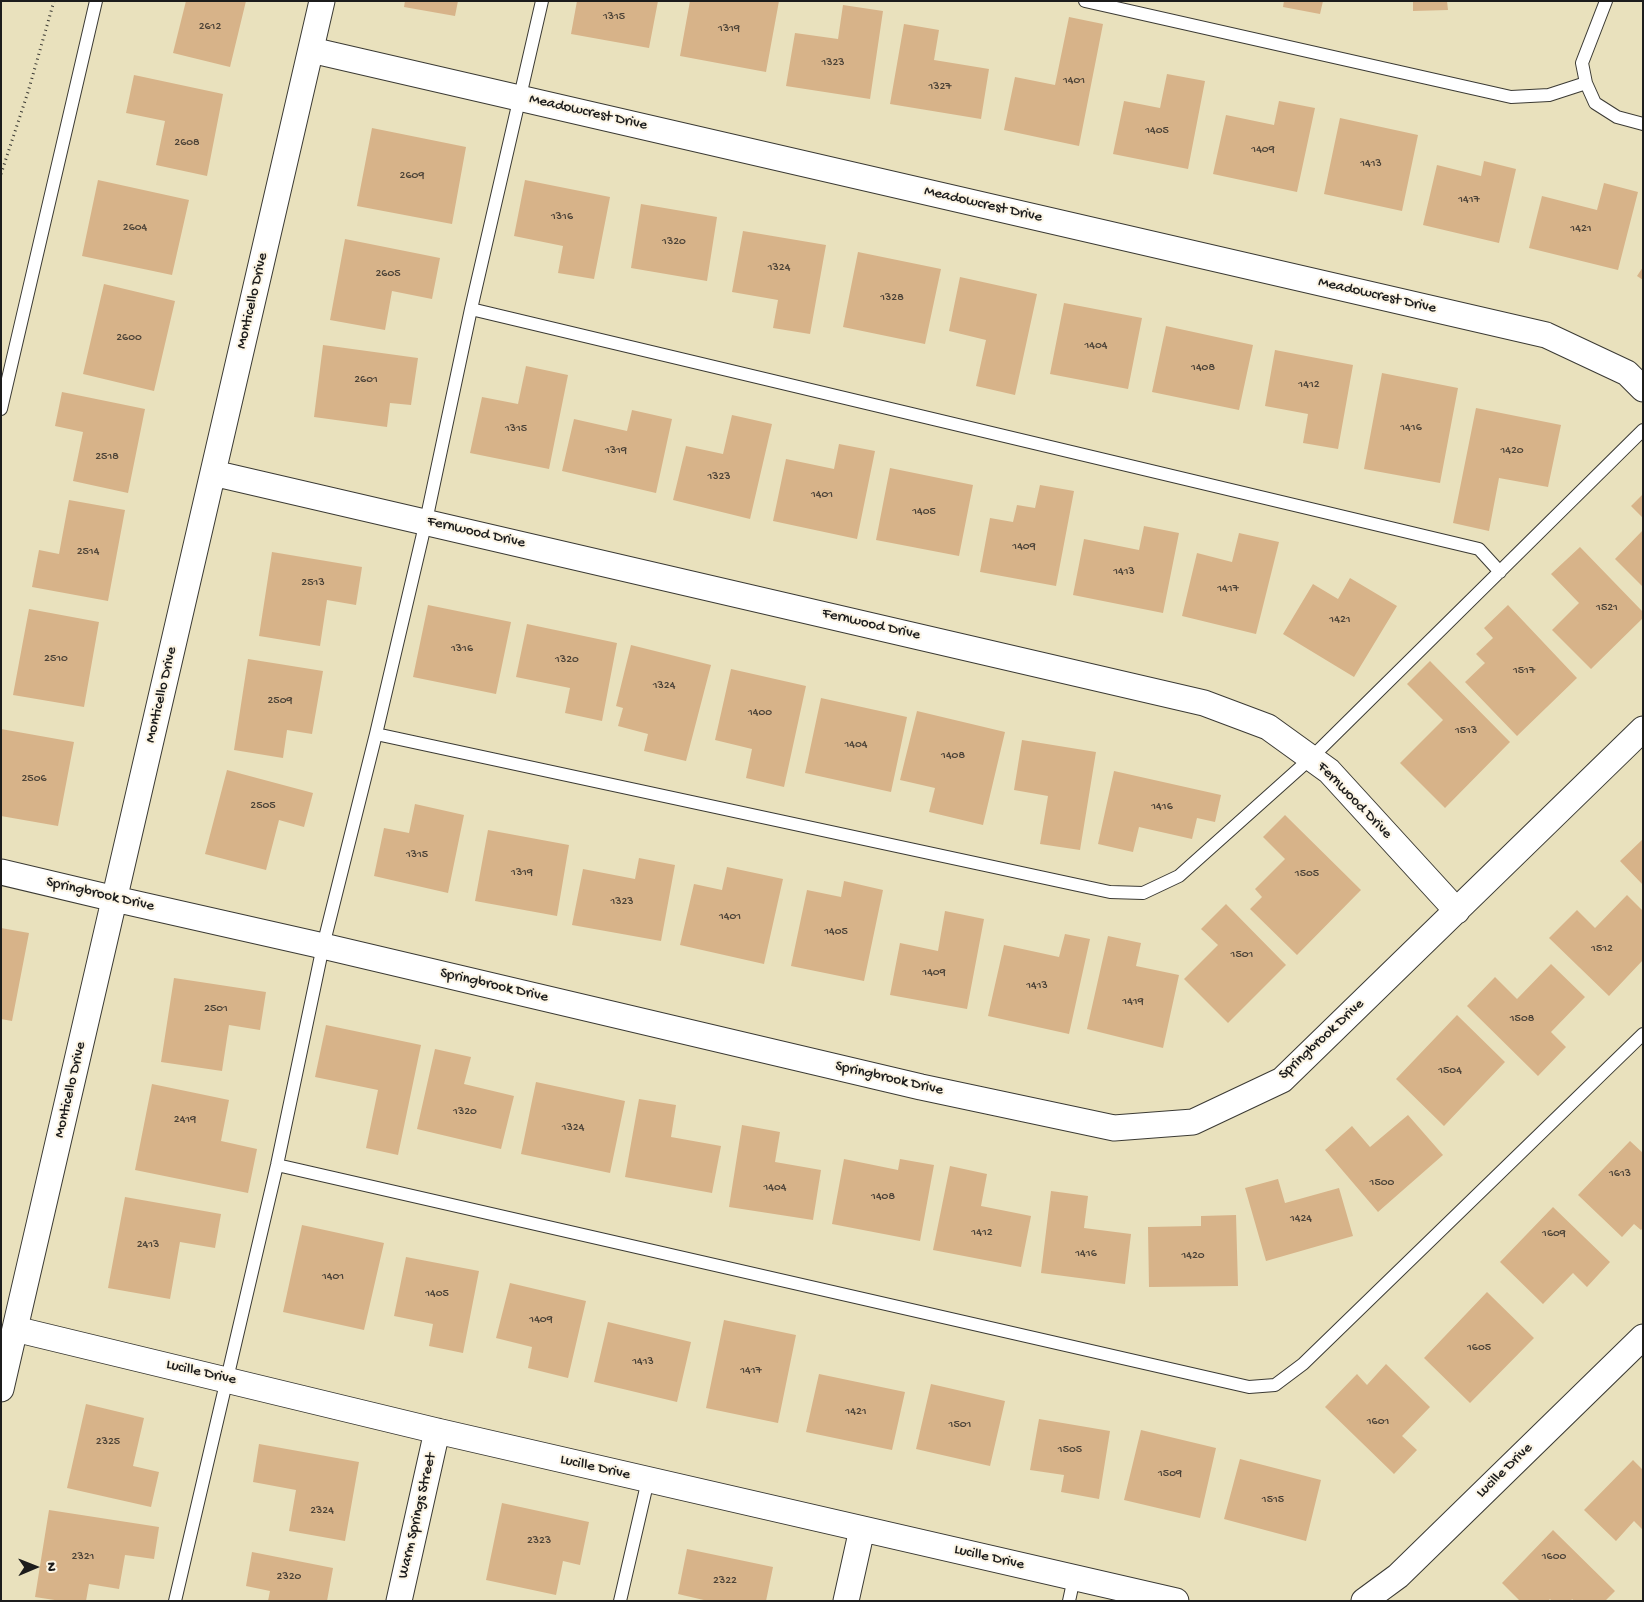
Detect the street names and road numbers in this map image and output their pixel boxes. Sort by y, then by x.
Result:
street label: Meadowcrest Drive [527,91,649,135]
street label: Meadowcrest Drive [922,183,1044,227]
street label: Monticello Drive [233,251,273,351]
street label: Meadowcrest Drive [1316,274,1438,318]
street label: Fernwood Drive [425,513,527,553]
street label: Fernwood Drive [820,605,922,645]
street label: Monticello Drive [142,645,182,745]
street label: Fernwood Drive [1313,759,1395,843]
street label: Springbrook Drive [44,874,156,916]
street label: Springbrook Drive [438,965,550,1007]
street label: Springbrook Drive [1276,996,1368,1084]
street label: Monticello Drive [51,1040,91,1140]
street label: Springbrook Drive [833,1058,945,1100]
street label: Lucille Drive [164,1356,238,1390]
street label: Lucille Drive [1473,1440,1537,1502]
street label: Lucille Drive [558,1451,632,1485]
street label: Warm Springs Street [395,1452,441,1580]
street label: Lucille Drive [952,1541,1026,1575]

